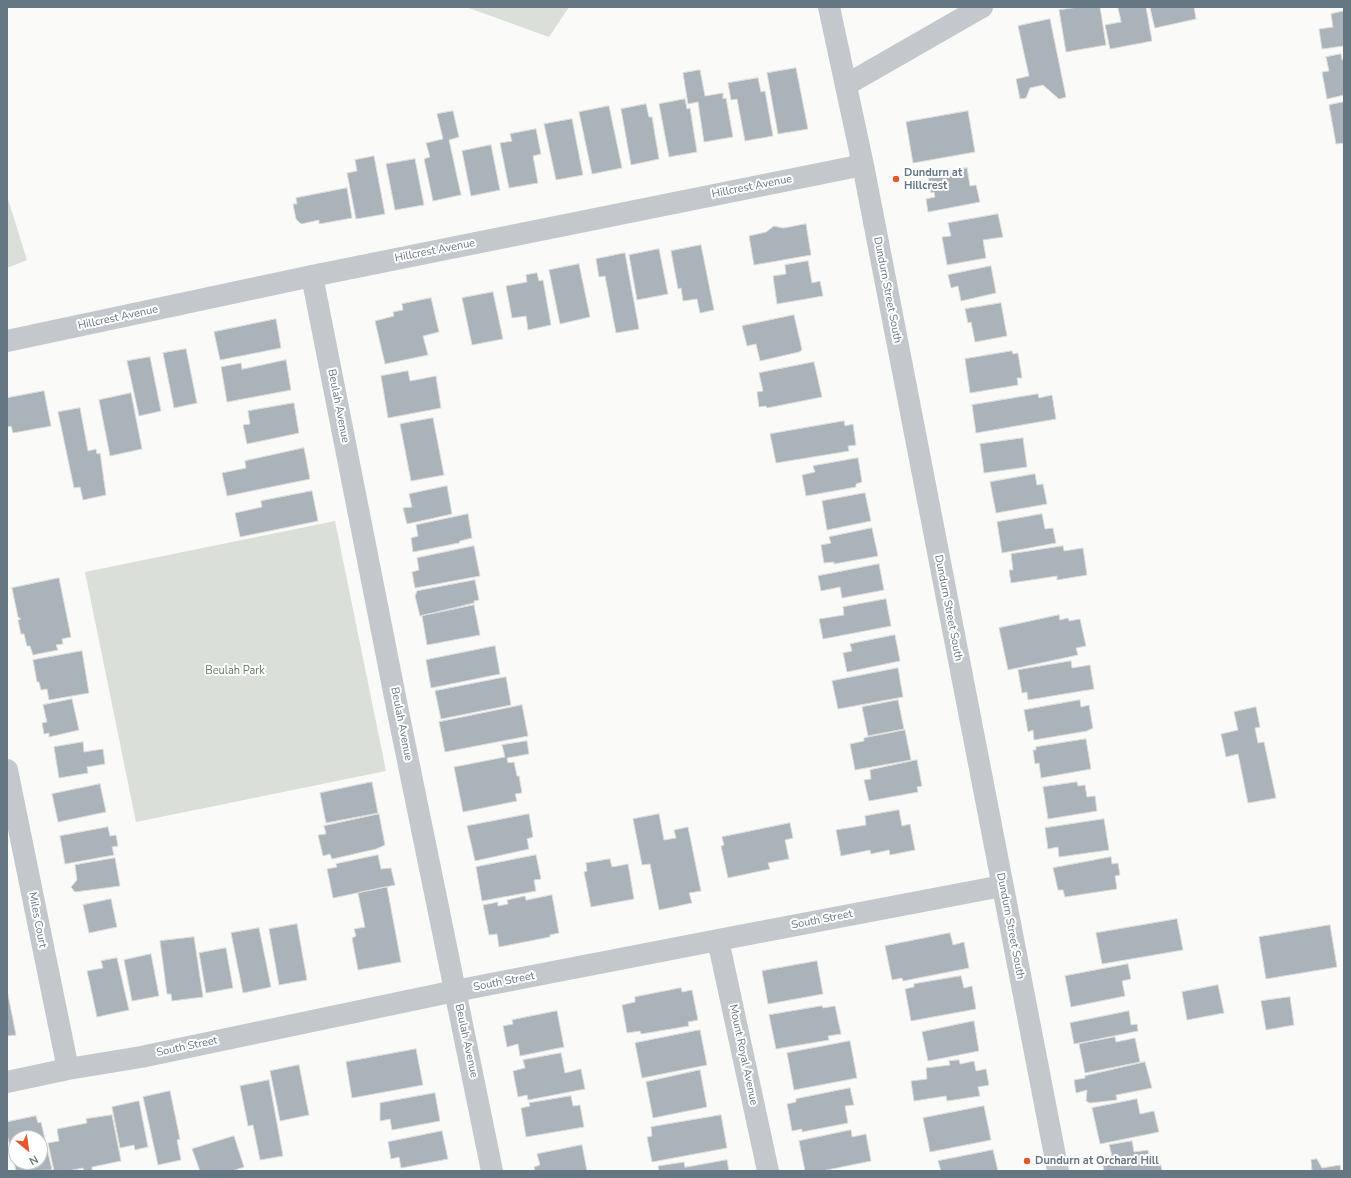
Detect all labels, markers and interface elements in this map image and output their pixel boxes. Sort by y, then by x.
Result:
place label: Dundurn at Hillcrest [904,166,962,192]
street label: Hillcrest Avenue [711,173,793,201]
marker: Dundurn at Hillcrest [891,174,901,184]
street label: Dundurn Street South [870,236,904,344]
street label: Hillcrest Avenue [394,237,476,265]
street label: Hillcrest Avenue [77,303,159,333]
street label: Beulah Avenue [324,368,352,444]
street label: Dundurn Street South [931,554,965,662]
park label: Beulah Park [205,664,265,678]
street label: Beulah Avenue [387,686,415,762]
street label: Dundurn Street South [993,872,1027,980]
street label: Miles Court [25,891,49,949]
street label: South Street [790,908,854,932]
street label: South Street [472,970,536,994]
street label: Beulah Avenue [452,1003,480,1079]
street label: Mount Royal Avenue [726,1003,760,1107]
street label: South Street [155,1034,219,1060]
north arrow [8,1130,48,1170]
text: N [26,1151,41,1169]
place label: Dundurn at Orchard Hill [1035,1154,1159,1168]
marker: Dundurn at Orchard Hill [1022,1156,1032,1166]

